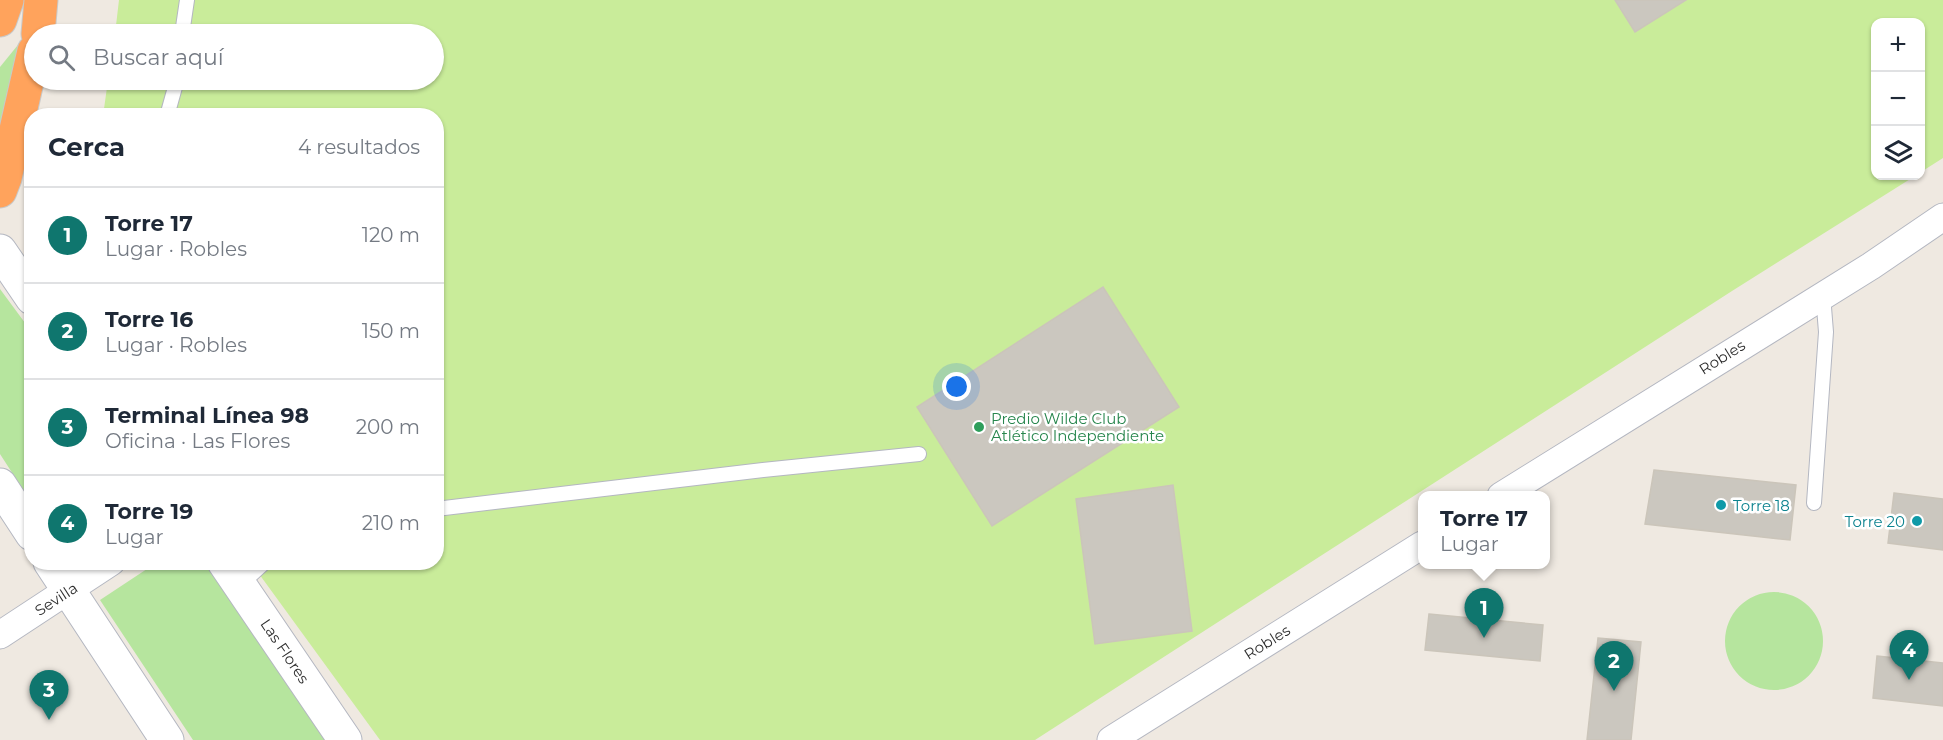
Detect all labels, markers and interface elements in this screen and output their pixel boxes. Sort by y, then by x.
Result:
map controls [1871,18,1925,180]
button: + [1871,18,1925,72]
search box [24,24,444,90]
icon: search [45,41,78,74]
text: Buscar aquí [93,44,224,71]
button: − [1871,72,1925,126]
button: layers [1871,126,1925,180]
text: Cerca [48,131,125,163]
text: 4 resultados [298,135,420,159]
text: Torre 17 [105,210,193,237]
text: 1 [64,223,71,247]
text: 120 m [362,223,420,247]
text: Lugar · Robles [105,237,247,261]
text: Torre 16 [105,306,193,333]
text: 2 [62,319,73,343]
text: 150 m [362,319,420,343]
text: Lugar · Robles [105,333,247,357]
street label: Robles [1695,335,1749,379]
your location [942,372,971,401]
text: Terminal Línea 98 [105,402,309,429]
place label: Predio Wilde Club Atlético Independiente [991,409,1164,445]
text: 3 [62,415,73,439]
text: 200 m [356,415,420,439]
marker: Predio Wilde Club Atlético Independiente [972,420,986,434]
text: Oficina · Las Flores [105,429,290,453]
popup [1418,491,1550,569]
place label: Torre 18 [1733,496,1790,515]
text: Torre 19 [105,498,193,525]
marker: Torre 18 [1714,498,1728,512]
text: Torre 17 [1440,505,1528,532]
text: 4 [61,511,74,535]
text: 210 m [362,511,420,535]
place label: Torre 20 [1845,512,1905,531]
marker: Torre 20 [1910,514,1924,528]
text: Lugar [105,525,164,549]
text: Lugar [1440,532,1499,556]
street label: Sevilla [31,578,81,620]
pin: 1 [1464,588,1504,638]
street label: Las Flores [256,615,314,687]
street label: Robles [1240,620,1294,664]
pin: 4 [1890,630,1928,680]
pin: 2 [1594,642,1634,691]
pin: 3 [29,670,68,720]

